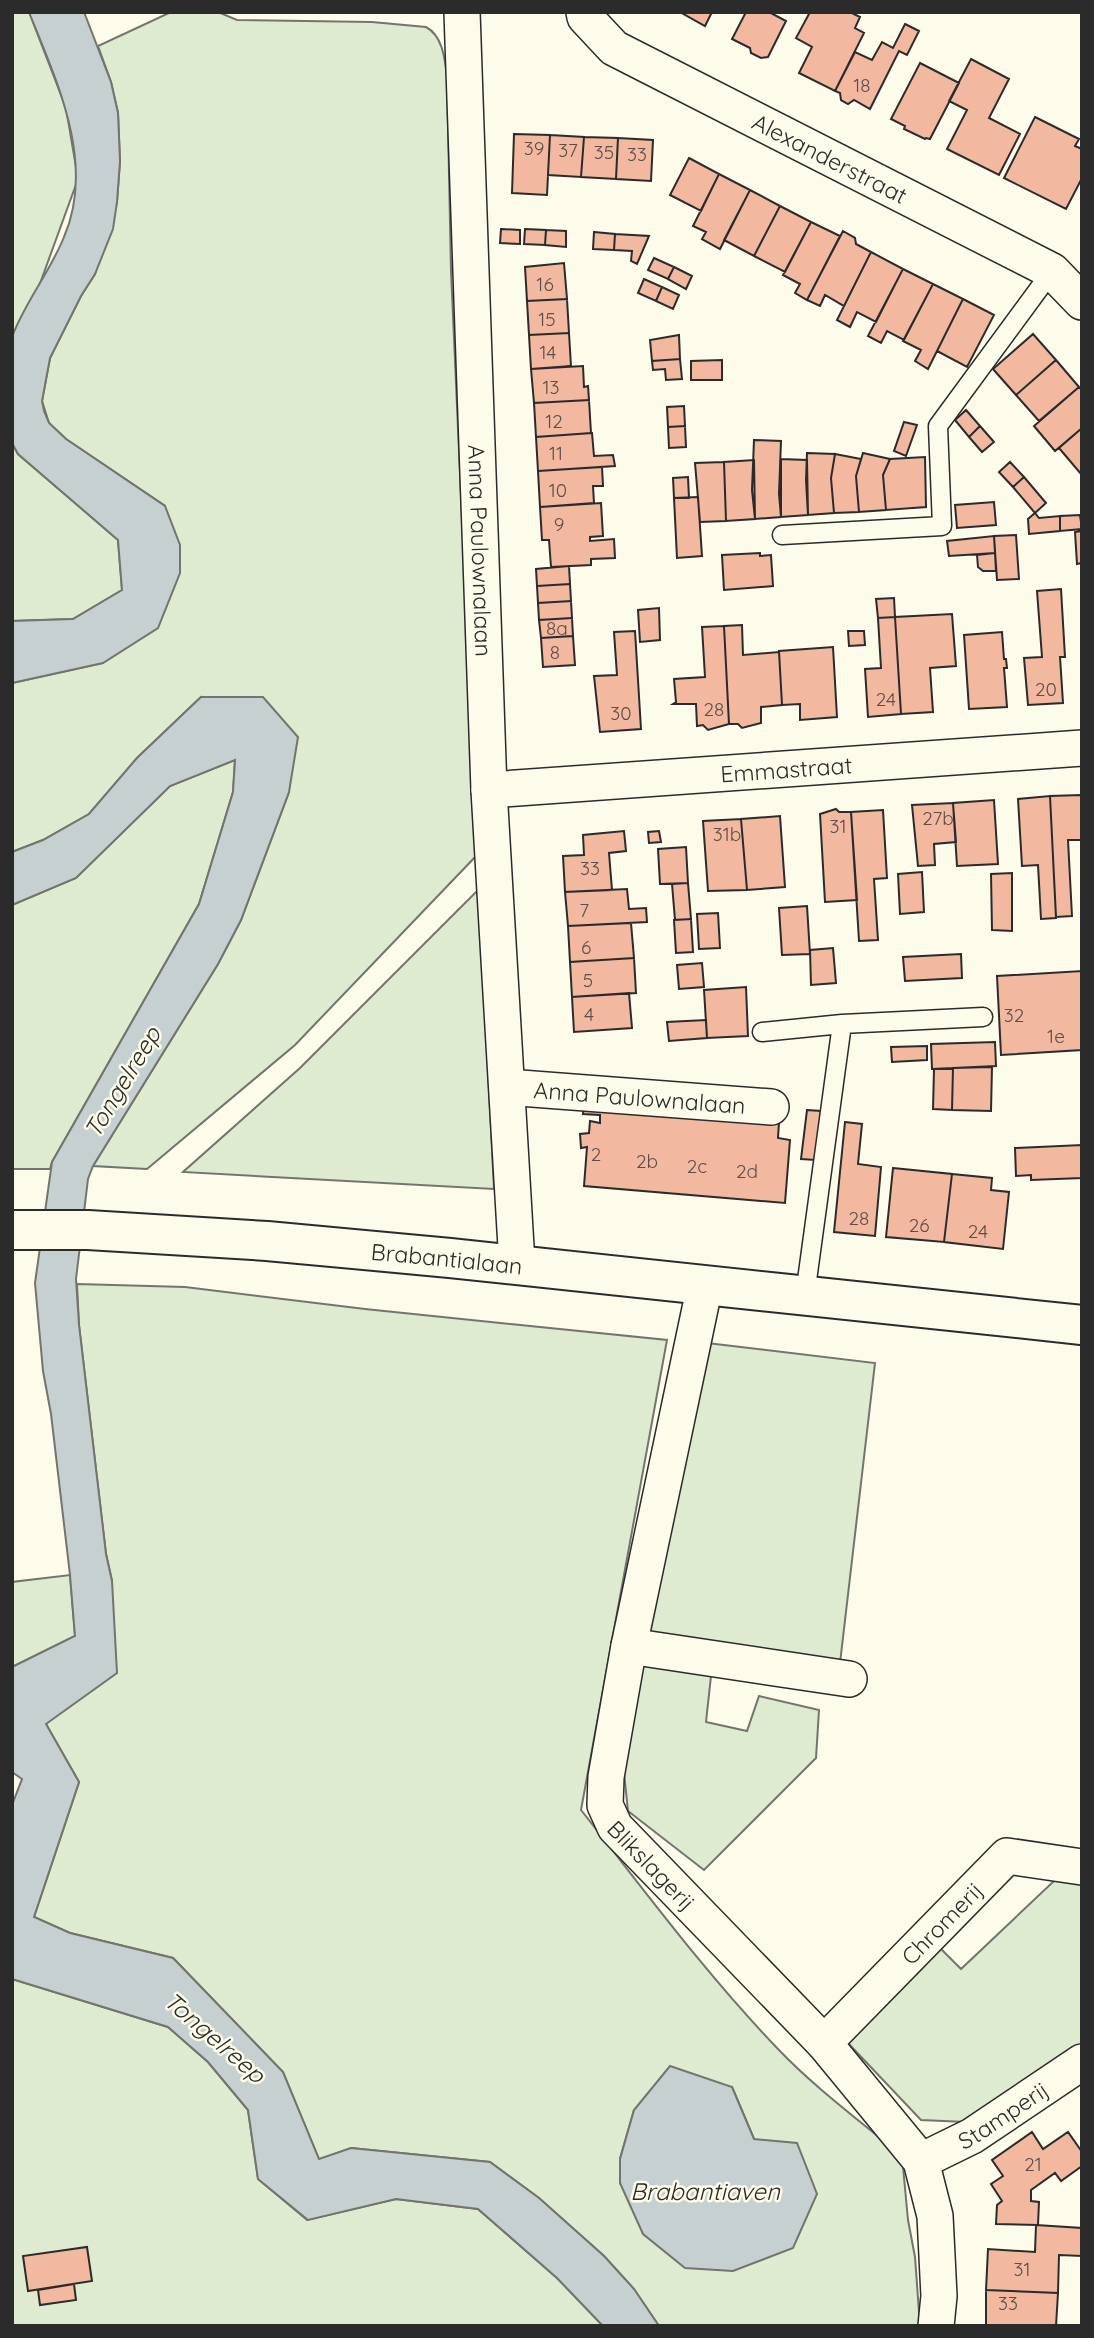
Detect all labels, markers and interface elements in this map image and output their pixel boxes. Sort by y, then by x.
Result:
house number: 18 [853,73,871,97]
street label: Alexanderstraat [748,106,913,210]
house number: 39 [524,136,544,160]
house number: 37 [558,138,578,162]
house number: 35 [594,140,614,164]
house number: 33 [627,142,647,166]
house number: 16 [536,272,554,296]
house number: 15 [538,307,556,331]
house number: 14 [540,340,556,364]
house number: 13 [543,375,560,399]
house number: 12 [545,409,563,433]
house number: 11 [549,441,563,465]
street label: Anna Paulownalaan [463,444,499,657]
house number: 10 [549,478,567,502]
house number: 9 [554,512,564,536]
house number: 8a [546,616,568,640]
house number: 8 [550,640,560,664]
house number: 20 [1035,677,1057,701]
house number: 24 [876,687,896,711]
house number: 28 [704,697,724,721]
house number: 30 [610,701,632,725]
street label: Emmastraat [719,750,853,788]
house number: 27b [922,806,954,830]
house number: 31 [830,814,847,838]
house number: 31b [713,822,741,846]
house number: 33 [580,856,600,880]
house number: 7 [579,898,589,922]
house number: 6 [581,935,591,959]
house number: 5 [583,968,593,992]
house number: 4 [584,1002,594,1026]
house number: 32 [1004,1003,1024,1027]
water label: Tongelreep [77,1020,168,1143]
house number: 1e [1047,1024,1065,1048]
street label: Anna Paulownalaan [533,1075,747,1120]
house number: 2 [591,1142,601,1166]
house number: 2b [636,1149,658,1173]
house number: 2c [687,1154,707,1178]
house number: 2d [736,1159,758,1183]
house number: 28 [849,1206,869,1230]
house number: 26 [909,1213,929,1237]
house number: 24 [968,1219,988,1243]
street label: Brabantialaan [370,1236,524,1280]
street label: Blikslagerij [602,1814,702,1916]
street label: Chromerij [895,1875,988,1970]
water label: Tongelreep [158,1985,273,2090]
street label: Stamperij [953,2075,1054,2155]
house number: 21 [1024,2152,1042,2176]
water label: Brabantiaven [630,2176,781,2206]
house number: 31 [1014,2257,1031,2281]
house number: 33 [998,2291,1018,2315]

